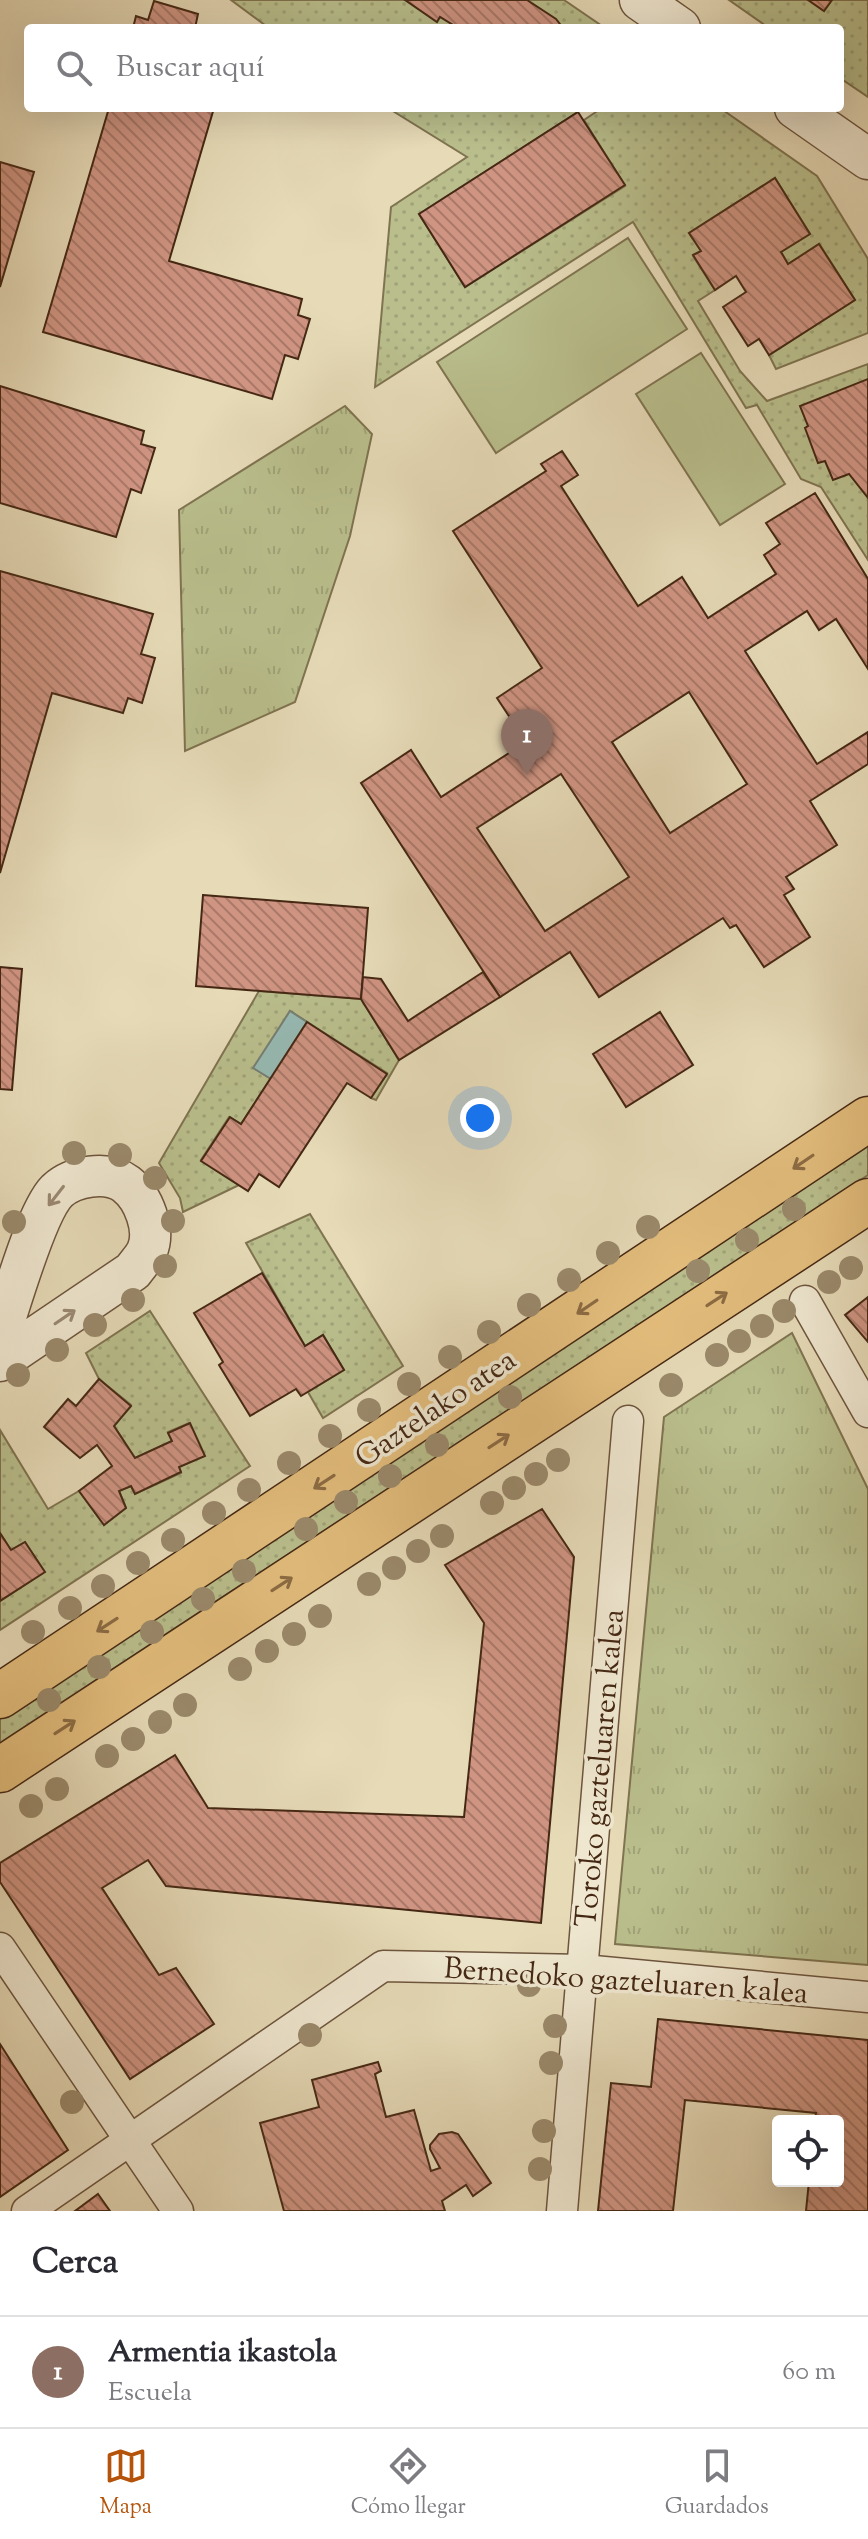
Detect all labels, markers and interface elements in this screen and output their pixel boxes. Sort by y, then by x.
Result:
search box [24,24,844,112]
icon: search [52,46,96,90]
text: Buscar aquí [116,47,264,90]
pin: 1 [501,709,553,775]
your location [460,1098,500,1138]
one-way arrow [792,1154,814,1170]
one-way arrow [47,1185,64,1206]
one-way arrow [706,1291,728,1307]
one-way arrow [576,1298,598,1315]
one-way arrow [53,1309,75,1325]
street label: Gaztelako atea [347,1340,526,1480]
one-way arrow [488,1432,510,1449]
one-way arrow [313,1474,336,1490]
one-way arrow [270,1575,293,1591]
street label: Toroko gazteluaren kalea [566,1607,637,1929]
one-way arrow [96,1617,118,1634]
one-way arrow [53,1718,76,1734]
street label: Bernedoko gazteluaren kalea [442,1948,810,2017]
map controls [772,2115,844,2187]
button: locate [772,2115,844,2187]
text: Cerca [32,2239,118,2288]
text: Armentia ikastola [108,2332,337,2375]
text: 1 [54,2354,62,2391]
text: 60 m [782,2354,836,2391]
text: Escuela [108,2375,192,2412]
tab: Mapa [99,2444,152,2524]
tab: Cómo llegar [351,2444,466,2524]
tab: Guardados [665,2444,769,2524]

